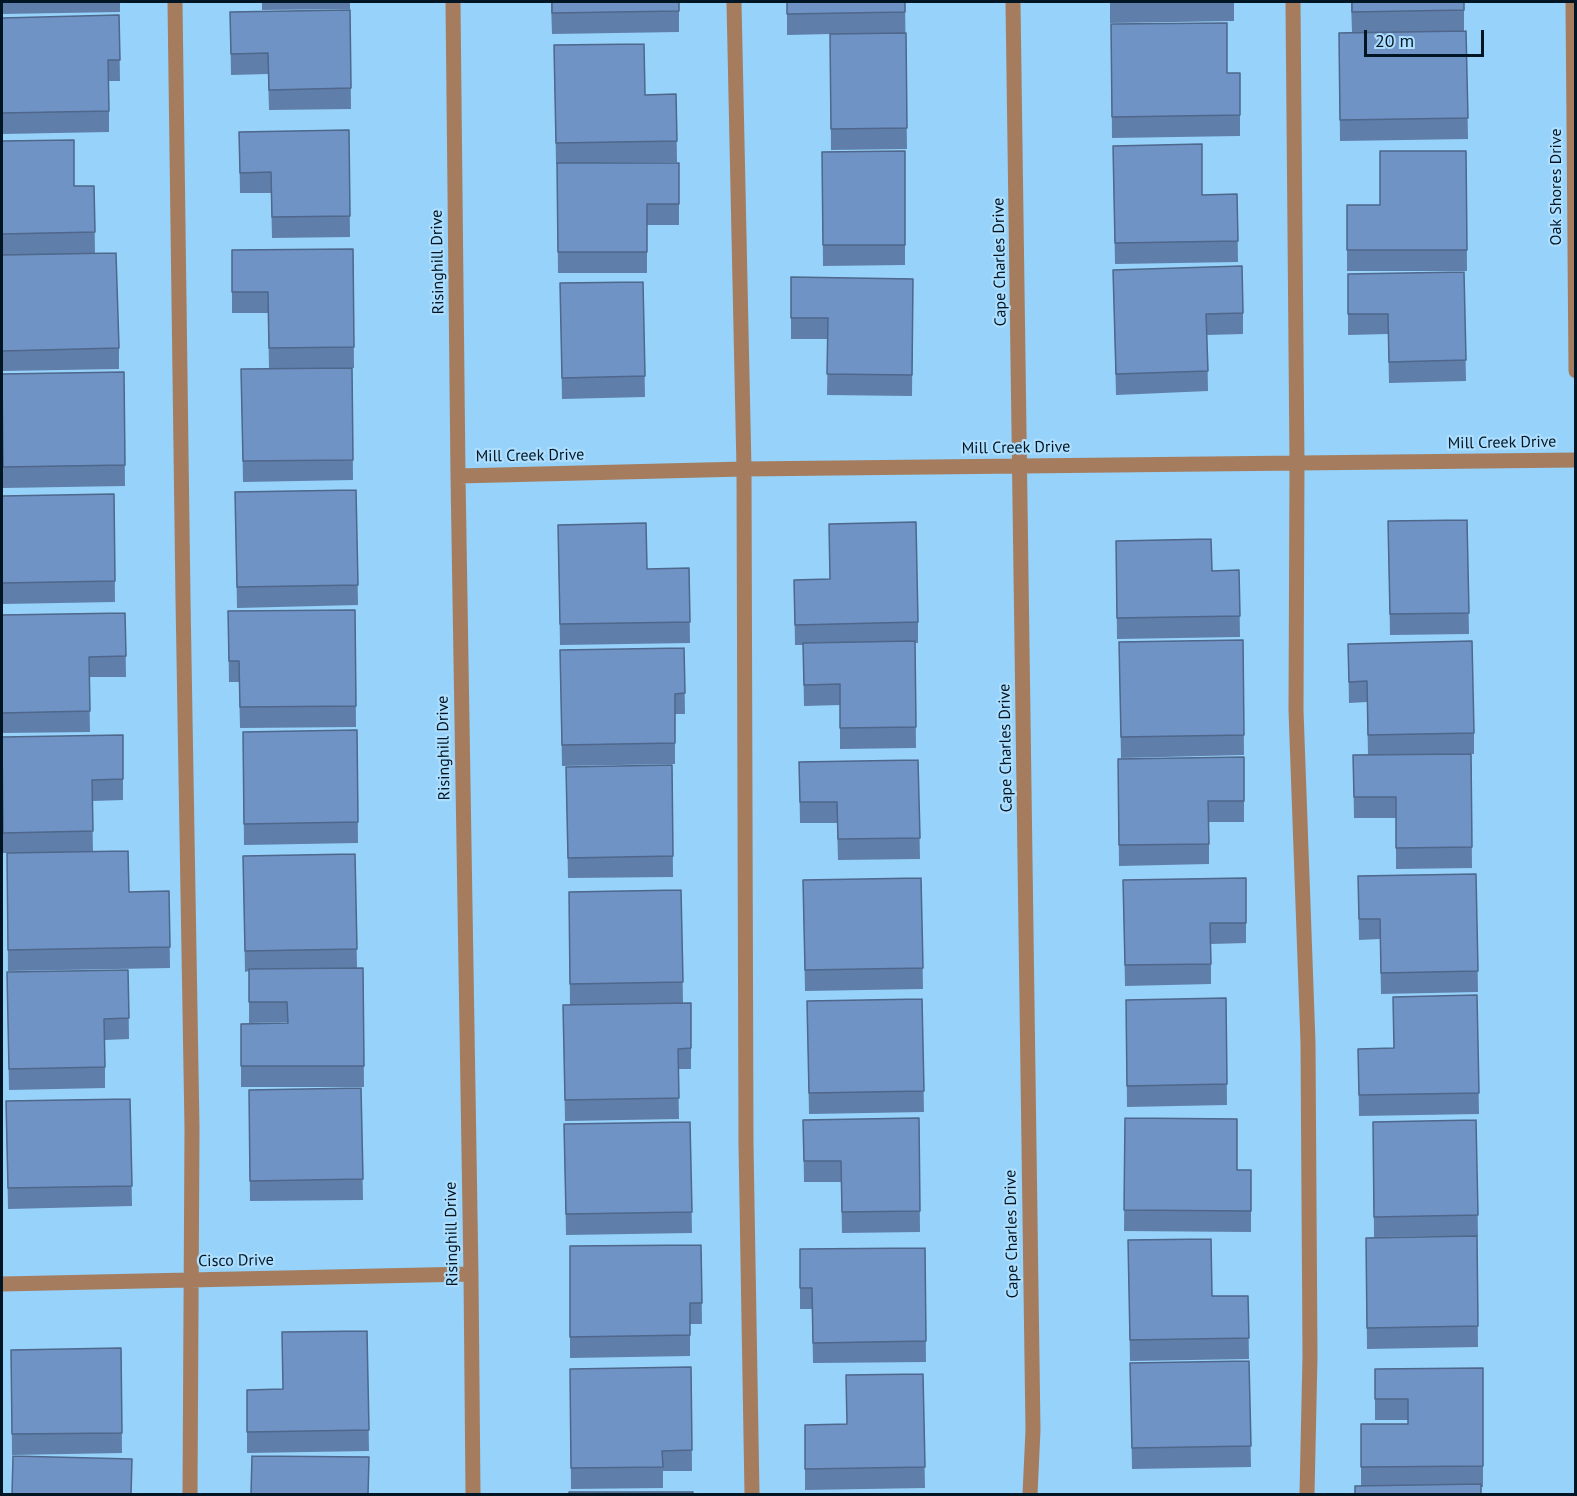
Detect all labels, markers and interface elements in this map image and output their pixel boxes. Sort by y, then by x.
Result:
scale bar [1367,18,1487,56]
text: 20 m [1375,29,1414,52]
street label: Oak Shores Drive [1546,128,1566,246]
street label: Cape Charles Drive [989,197,1011,327]
street label: Risinghill Drive [427,209,449,315]
street label: Mill Creek Drive [1447,432,1557,454]
street label: Mill Creek Drive [961,437,1071,459]
street label: Mill Creek Drive [475,445,585,467]
street label: Cape Charles Drive [995,683,1017,813]
street label: Risinghill Drive [433,695,455,801]
street label: Cape Charles Drive [1001,1169,1023,1299]
street label: Risinghill Drive [441,1181,463,1287]
street label: Cisco Drive [198,1251,274,1271]

